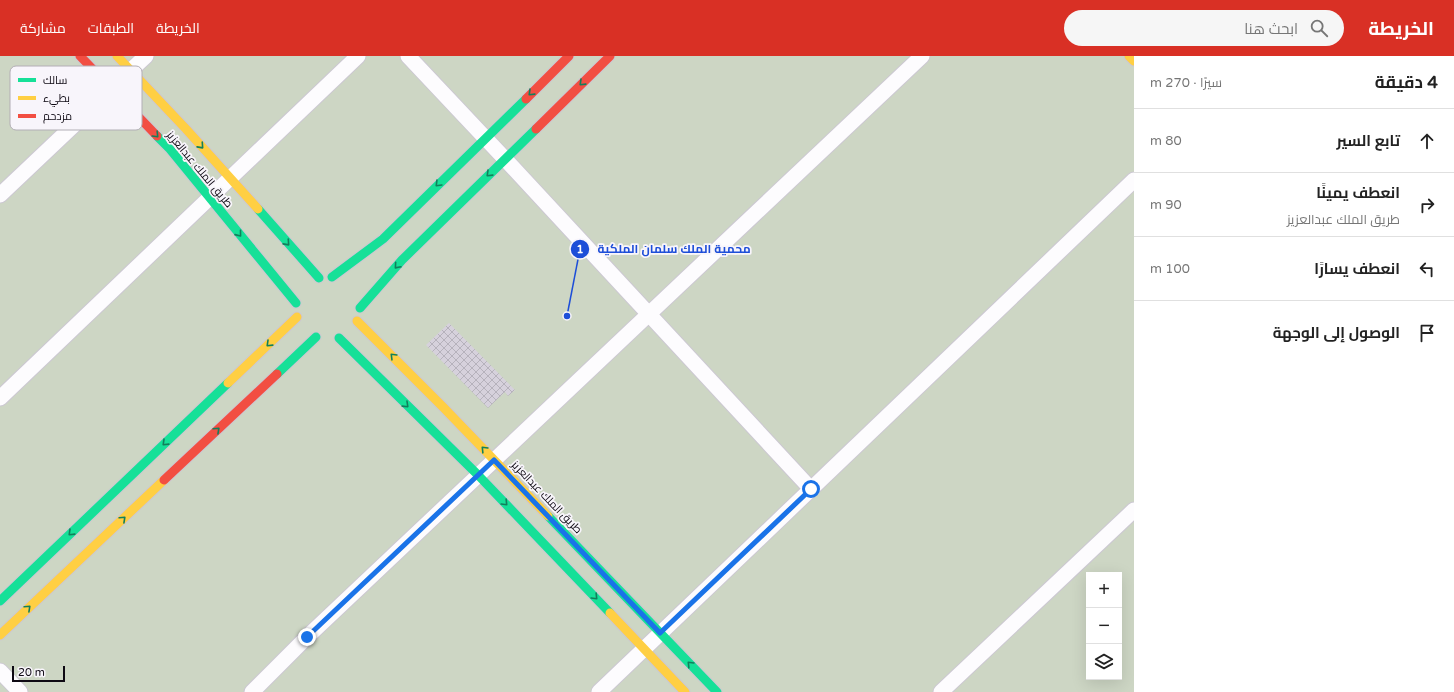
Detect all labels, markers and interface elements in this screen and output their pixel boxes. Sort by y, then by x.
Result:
search box [1064,10,1344,46]
icon: search [1308,17,1330,39]
text: الخريطة [1368,18,1434,40]
text: مشاركة [20,20,66,37]
text: الطبقات [88,20,134,37]
text: الخريطة [156,20,200,37]
text: ابحث هنا [1244,20,1298,38]
legend [10,66,142,130]
text: 4 دقيقة [1375,72,1438,93]
text: سالك [43,74,67,87]
text: سيرًا · 270 m [1150,75,1222,91]
one-way arrow [579,78,587,86]
one-way arrow [528,88,536,96]
text: بطيء [43,92,70,107]
text: مزدحم [43,110,72,124]
street label: طريق الملك عبدالعزيز [163,128,235,210]
one-way arrow [151,130,158,137]
icon: ahead [1416,130,1438,152]
text: تابع السير [1336,132,1400,150]
text: 80 m [1150,133,1182,149]
one-way arrow [196,141,204,149]
one-way arrow [486,170,494,177]
one-way arrow [435,179,443,187]
text: انعطف يمينًا [1316,184,1400,202]
icon: right [1416,194,1438,216]
text: 90 m [1150,197,1182,213]
text: طريق الملك عبدالعزيز [1287,212,1400,228]
one-way arrow [234,230,241,237]
callout: محمية الملك سلمان الملكية [570,237,759,261]
one-way arrow [283,238,290,246]
text: 1 [576,242,584,256]
text: محمية الملك سلمان الملكية [597,242,751,257]
icon: left [1416,258,1438,280]
text: انعطف يسارًا [1314,260,1400,278]
one-way arrow [394,261,401,269]
text: 100 m [1150,261,1190,277]
icon: arrive [1416,322,1438,344]
text: الوصول إلى الوجهة [1273,324,1400,342]
one-way arrow [266,339,274,347]
one-way arrow [390,353,398,361]
one-way arrow [401,400,409,408]
one-way arrow [213,428,220,435]
one-way arrow [162,438,170,446]
one-way arrow [481,446,489,454]
street label: طريق الملك عبدالعزيز [508,458,585,536]
route start [802,480,820,498]
one-way arrow [500,498,508,506]
one-way arrow [118,516,126,524]
one-way arrow [68,528,76,536]
map controls [1086,572,1122,680]
button: + [1086,572,1122,608]
one-way arrow [590,592,598,600]
one-way arrow [23,605,31,613]
button: − [1086,608,1122,644]
route end [298,628,316,646]
button: layers [1086,644,1122,680]
one-way arrow [687,661,695,669]
scale bar [12,664,65,683]
text: 20 m [18,666,45,679]

